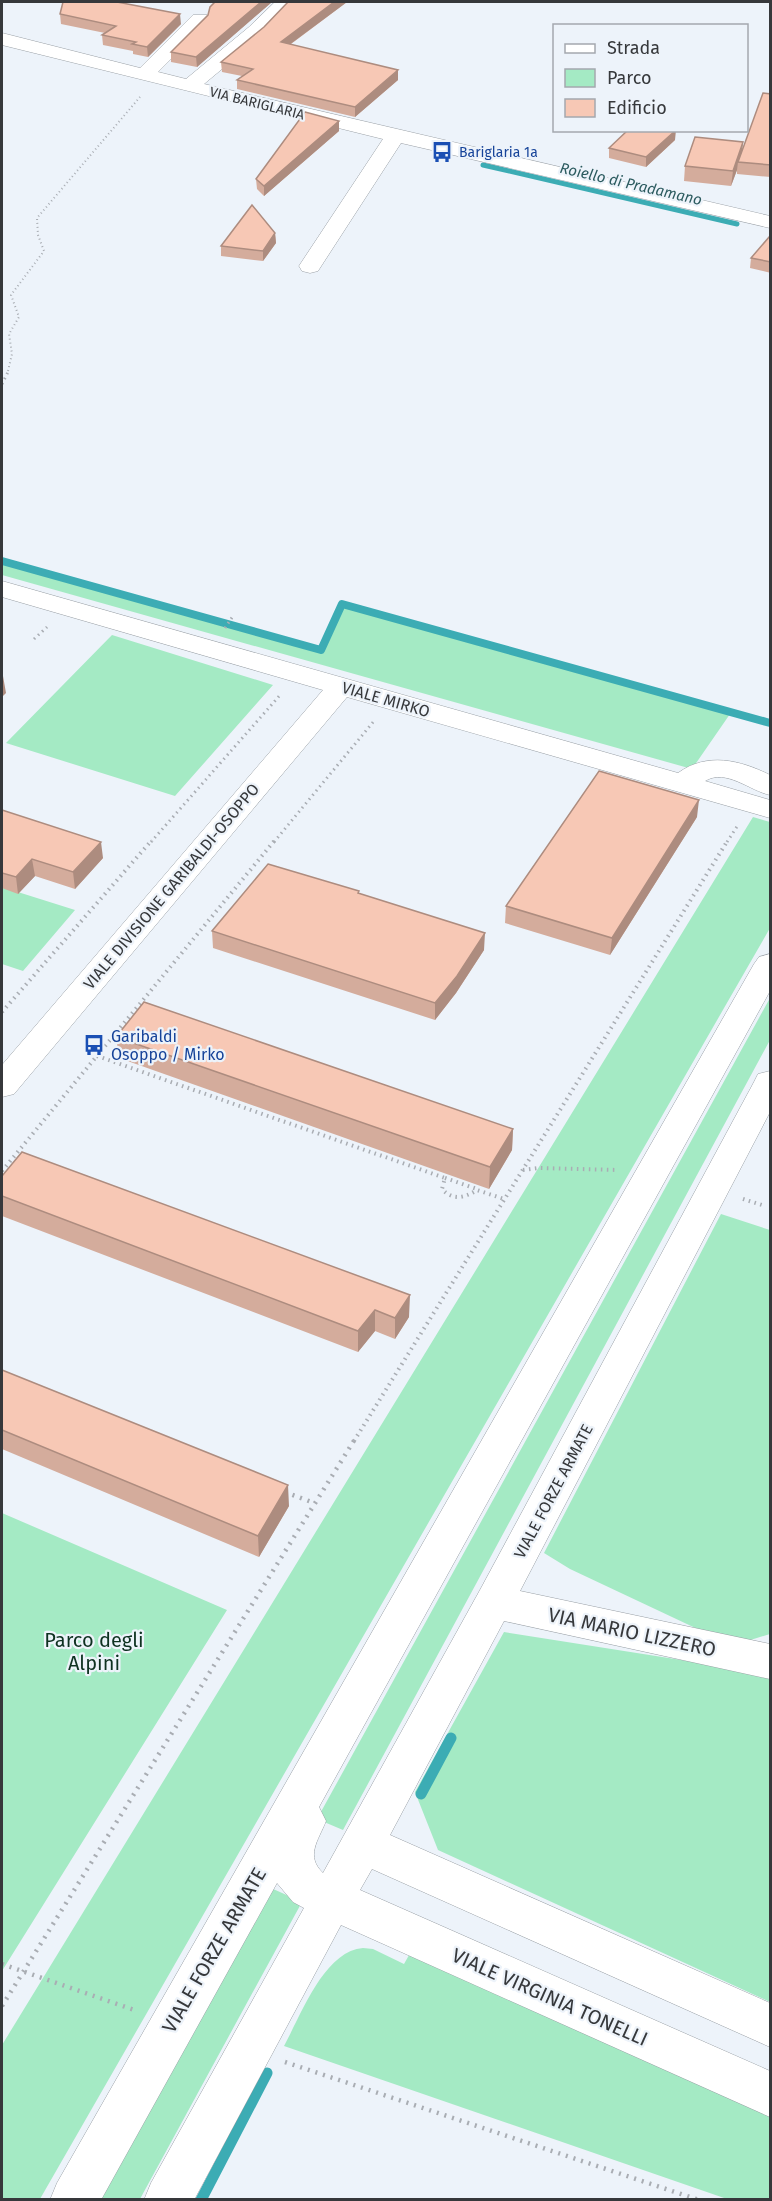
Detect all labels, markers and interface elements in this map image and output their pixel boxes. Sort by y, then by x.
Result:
legend [553,24,748,132]
text: Strada [607,37,660,59]
text: Parco [607,67,651,89]
street label: VIA BARIGLARIA [208,83,306,123]
text: Edificio [607,97,667,119]
bus stop icon: Bariglaria 1a [430,140,454,164]
place label: Bariglaria 1a [459,144,538,161]
water label: Roiello di Pradamano [558,159,704,209]
street label: VIALE MIRKO [340,678,432,721]
street label: VIALE DIVISIONE GARIBALDI-OSOPPO [80,780,263,993]
place label: Garibaldi Osoppo / Mirko [111,1027,225,1064]
bus stop icon: Garibaldi Osoppo / Mirko [82,1033,106,1057]
street label: VIALE FORZE ARMATE [510,1421,597,1562]
street label: VIA MARIO LIZZERO [546,1602,718,1662]
park label: Parco degli Alpini [44,1628,144,1675]
street label: VIALE FORZE ARMATE [157,1863,271,2037]
street label: VIALE VIRGINIA TONELLI [448,1943,652,2051]

